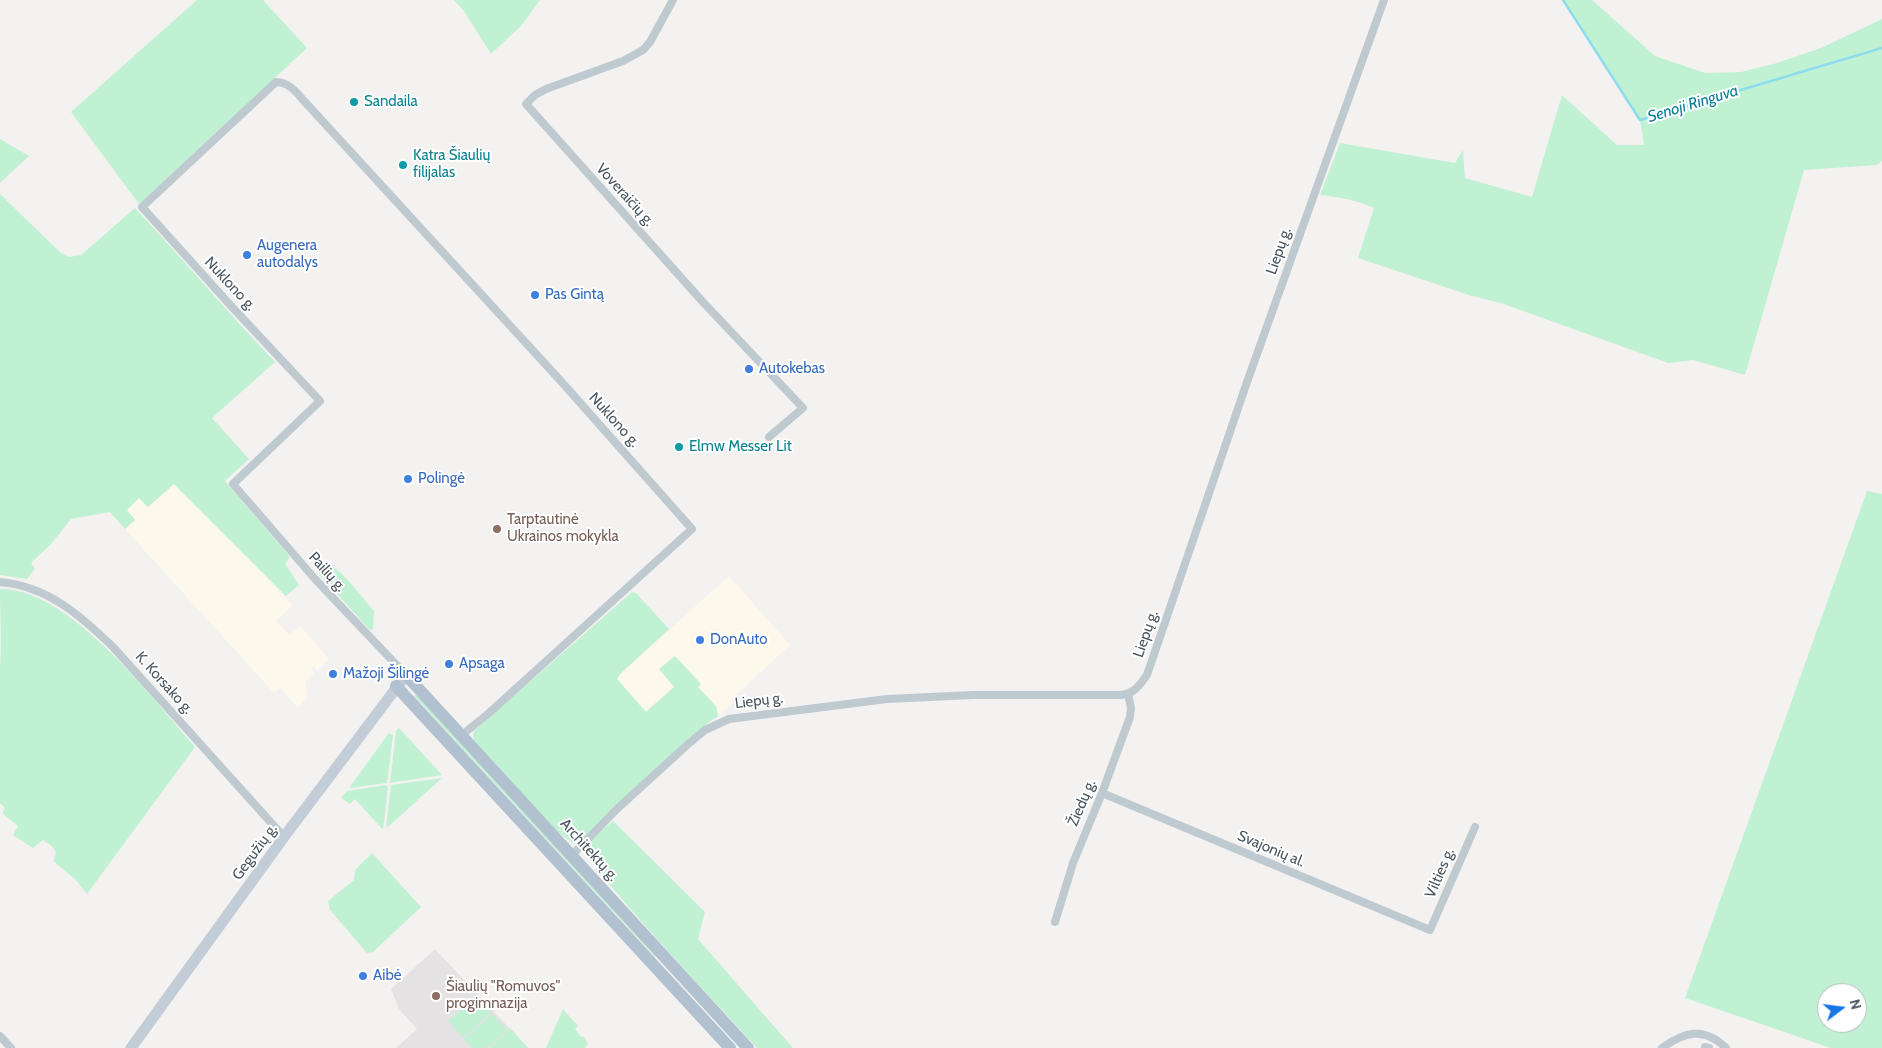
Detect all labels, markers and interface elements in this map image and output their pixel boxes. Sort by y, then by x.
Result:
water label: Senoji Ringuva [1645,81,1741,127]
place label: Sandaila [364,93,418,111]
marker: Sandaila [348,96,360,108]
place label: Katra Šiaulių filijalas [413,147,490,182]
marker: Katra Šiaulių filijalas [397,159,409,171]
street label: Voveraičių g. [592,160,658,230]
street label: Liepų g. [1263,225,1295,277]
place label: Augenera autodalys [257,237,318,272]
marker: Augenera autodalys [241,249,253,261]
street label: Nuklono g. [200,253,260,315]
place label: Pas Gintą [545,286,604,304]
marker: Pas Gintą [529,289,541,301]
place label: Autokebas [759,360,825,378]
marker: Autokebas [743,363,755,375]
street label: Nuklono g. [585,389,643,451]
place label: Elmw Messer Lit [689,438,792,456]
marker: Elmw Messer Lit [673,441,685,453]
place label: Polingė [418,470,465,488]
marker: Polingė [402,473,414,485]
place label: Tarptautinė Ukrainos mokykla [507,511,619,546]
marker: Tarptautinė Ukrainos mokykla [491,523,503,535]
street label: Pailių g. [304,548,350,596]
street label: Liepų g. [1130,608,1162,660]
place label: DonAuto [710,631,768,649]
marker: DonAuto [694,634,706,646]
street label: K. Korsako g. [131,648,197,718]
place label: Apsaga [459,655,505,673]
marker: Apsaga [443,658,455,670]
place label: Mažoji Šilingė [343,665,429,683]
marker: Mažoji Šilingė [327,668,339,680]
street label: Liepų g. [734,689,784,713]
street label: Žiedų g. [1064,777,1100,829]
street label: Architektų g. [556,815,622,885]
street label: Gegužių g. [229,820,281,884]
street label: Svajonių al. [1235,827,1307,871]
street label: Vilties g. [1421,845,1459,901]
place label: Aibė [373,967,401,985]
marker: Aibė [357,970,369,982]
place label: Šiaulių "Romuvos" progimnazija [446,978,560,1013]
north arrow [1817,983,1867,1033]
marker: Šiaulių "Romuvos" progimnazija [430,990,442,1002]
text: N [1846,997,1865,1011]

